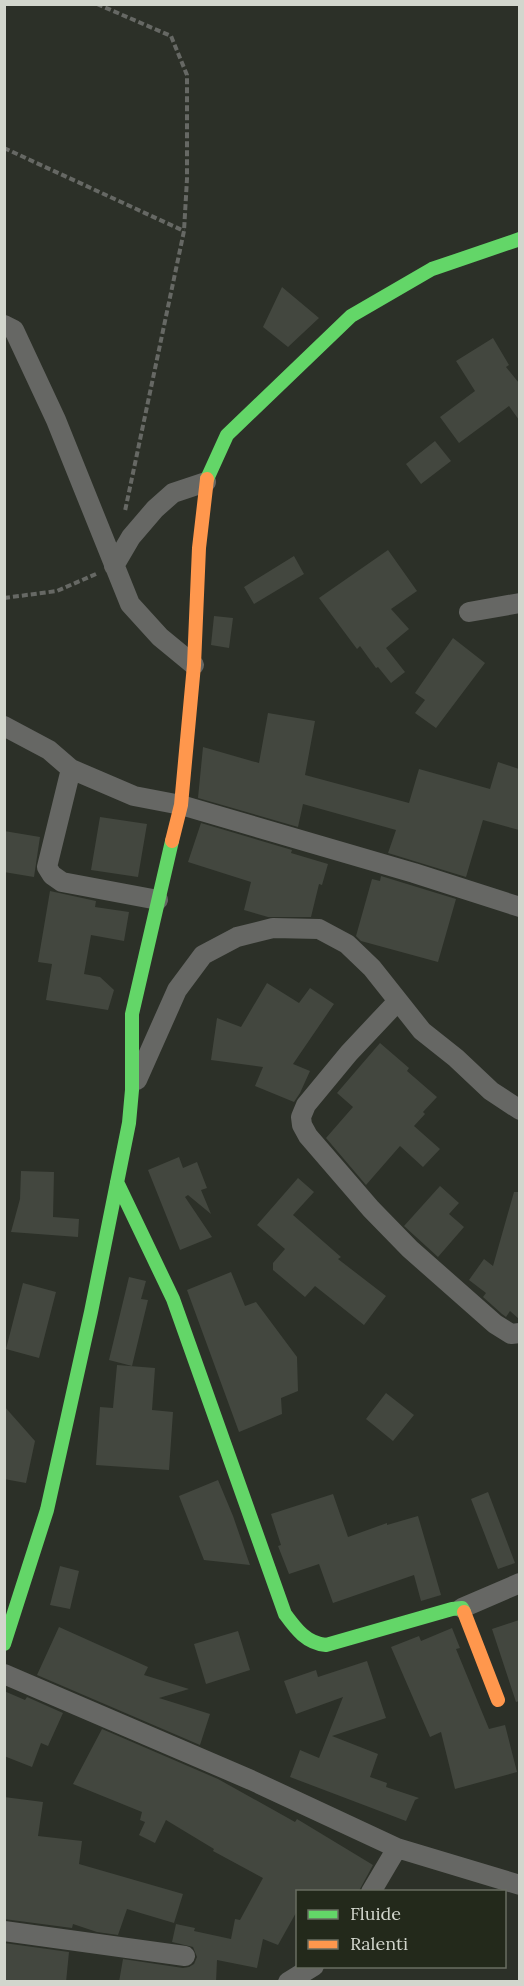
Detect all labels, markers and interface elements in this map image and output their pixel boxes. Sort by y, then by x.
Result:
legend [296,1890,506,1968]
text: Fluide [350,1902,401,1925]
text: Ralenti [350,1932,408,1955]

